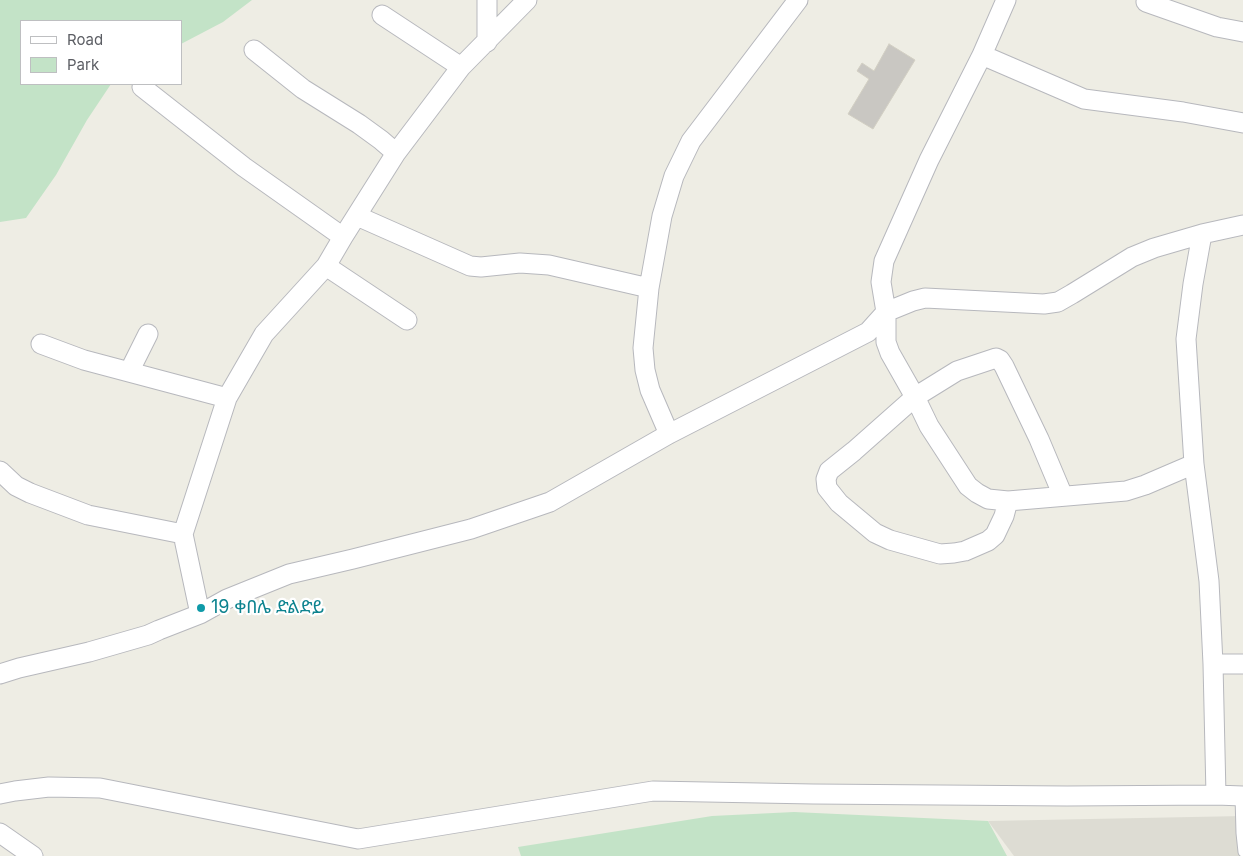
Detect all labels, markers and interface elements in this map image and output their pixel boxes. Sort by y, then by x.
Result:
legend [20,20,182,85]
text: Road [67,30,103,49]
text: Park [67,55,99,74]
place label: 19 ቀበሌ ድልድይ [211,597,324,619]
marker: 19 ቀበሌ ድልድይ [195,602,207,614]

